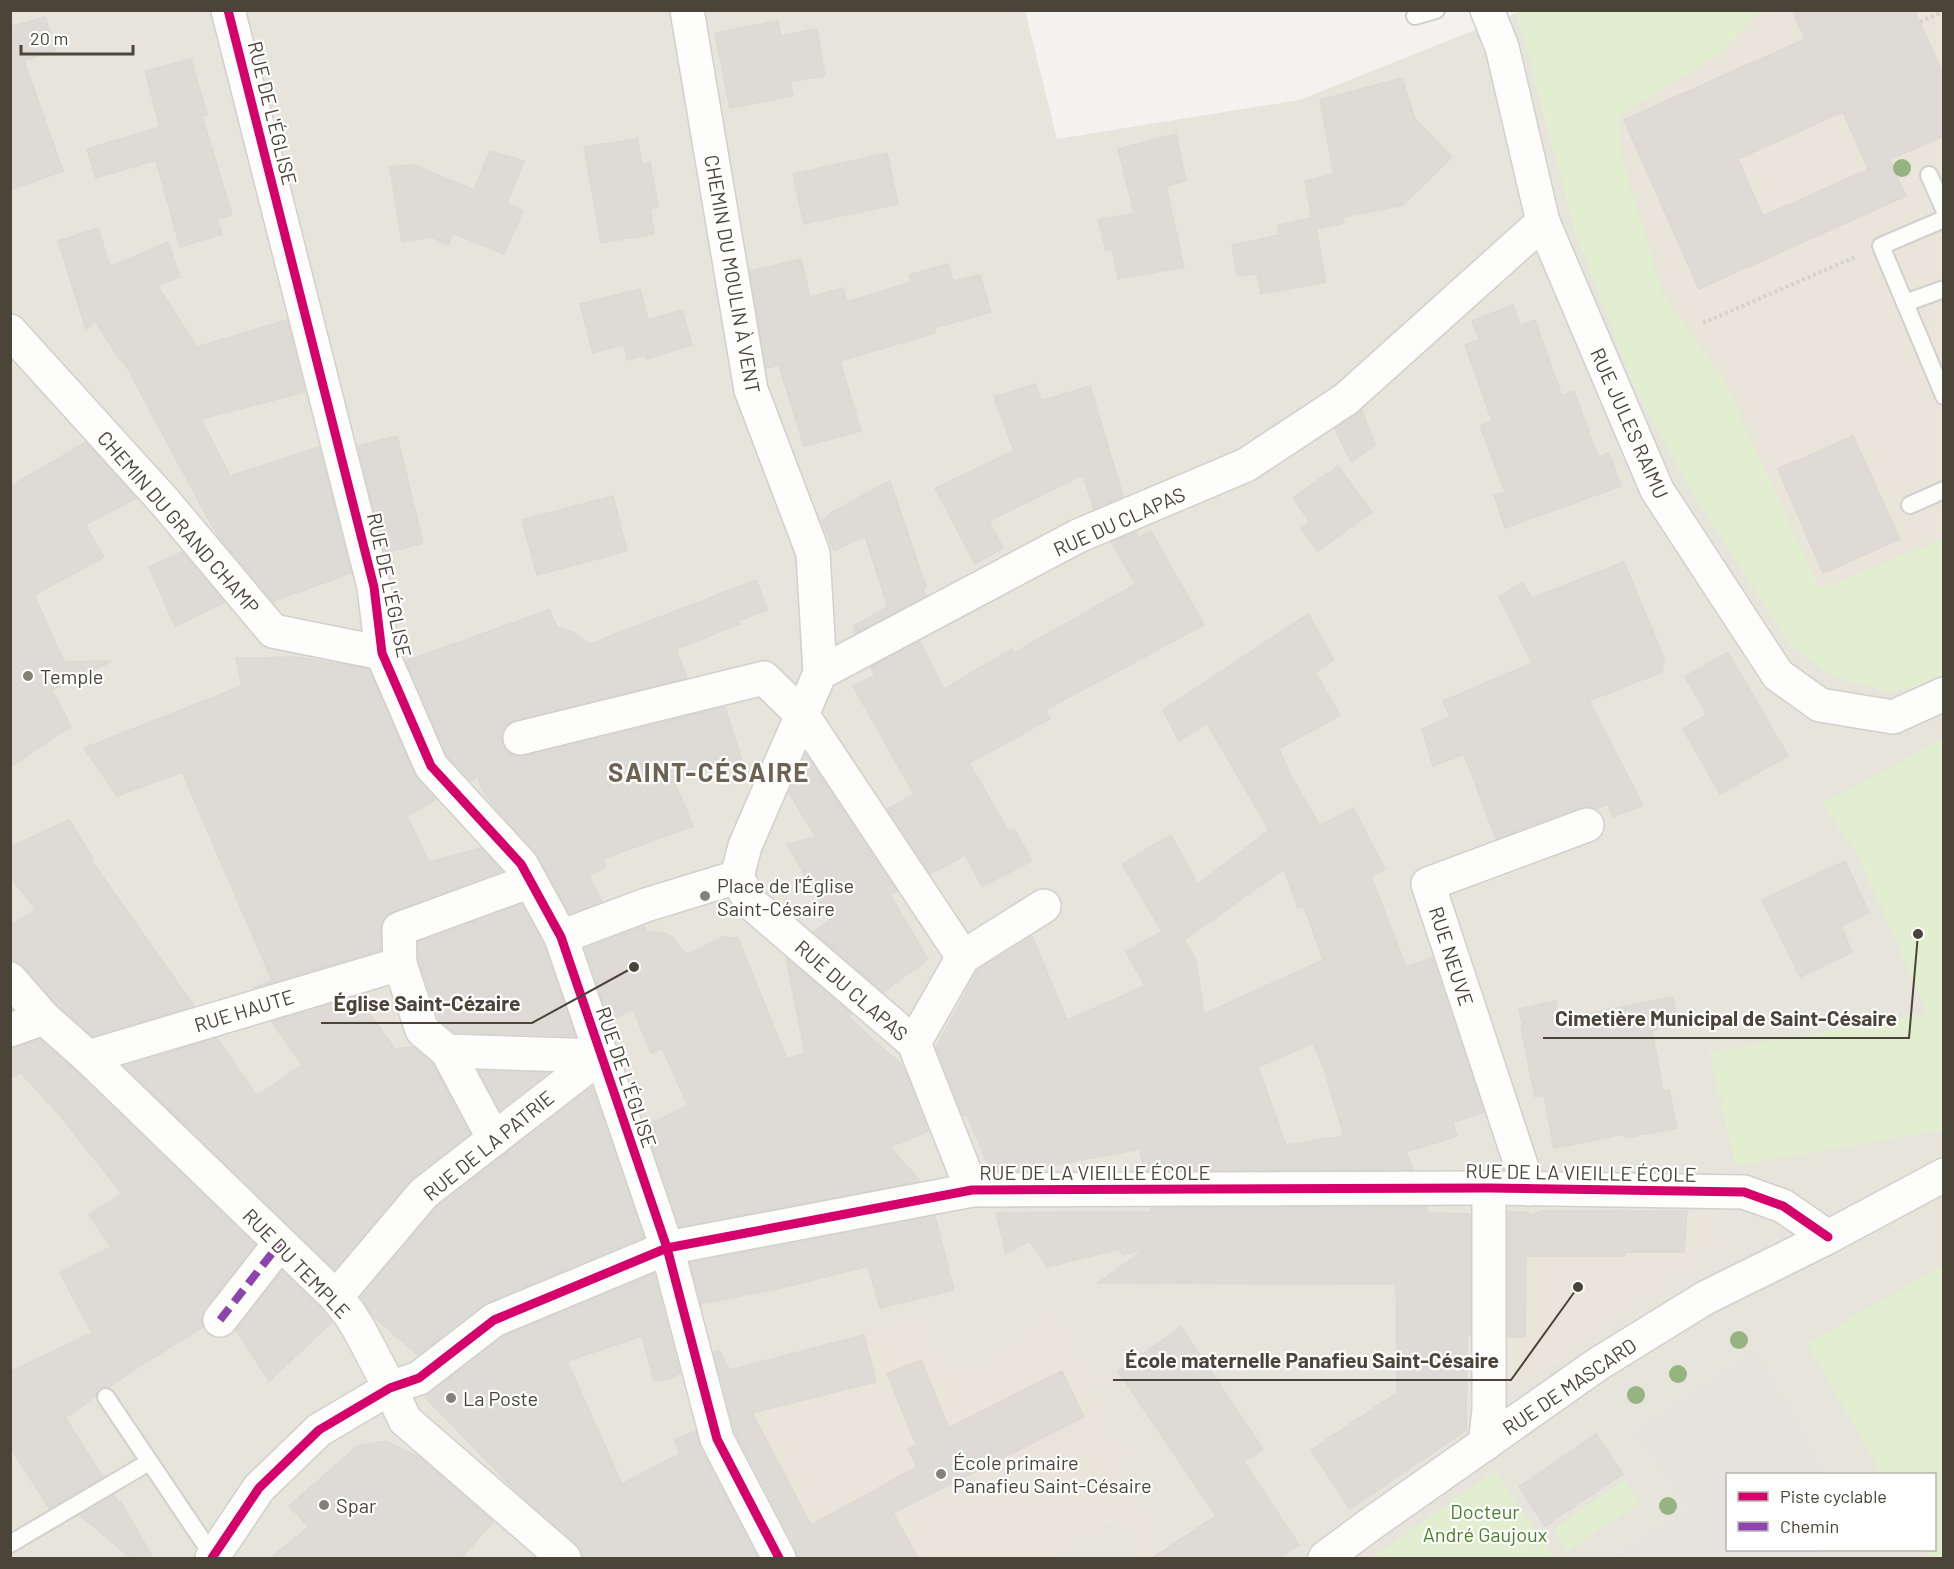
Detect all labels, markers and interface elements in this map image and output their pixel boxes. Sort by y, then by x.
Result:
scale bar [21,18,134,56]
text: 20 m [30,27,68,49]
street label: RUE DE L'ÉGLISE [243,38,303,188]
street label: CHEMIN DU MOULIN À VENT [700,153,766,395]
street label: RUE JULES RAIMU [1586,344,1674,502]
street label: CHEMIN DU GRAND CHAMP [93,426,265,618]
street label: RUE DU CLAPAS [1049,481,1189,561]
street label: RUE DE L'ÉGLISE [363,510,417,660]
place label: Temple [40,664,103,688]
marker: Temple [21,669,35,683]
district label: SAINT-CÉSAIRE [608,756,810,787]
place label: Place de l'Église Saint-Césaire [717,873,854,920]
marker: Place de l'Église Saint-Césaire [698,889,712,903]
street label: RUE NEUVE [1425,903,1479,1009]
street label: RUE DU CLAPAS [791,934,913,1046]
street label: RUE HAUTE [191,983,297,1037]
callout: Église Saint-Cézaire [321,984,532,1023]
text: Église Saint-Cézaire [334,990,520,1015]
callout: Cimetière Municipal de Saint-Césaire [1543,999,1909,1038]
street label: RUE DE L'ÉGLISE [592,1003,662,1151]
text: Cimetière Municipal de Saint-Césaire [1555,1005,1897,1030]
street label: RUE DE LA PATRIE [418,1085,558,1205]
street label: RUE DE LA VIEILLE ÉCOLE [1465,1158,1697,1186]
street label: RUE DE LA VIEILLE ÉCOLE [979,1160,1211,1184]
street label: RUE DU TEMPLE [238,1203,356,1323]
street label: RUE DE MASCARD [1498,1332,1640,1440]
callout: École maternelle Panafieu Saint-Césaire [1113,1341,1511,1380]
text: École maternelle Panafieu Saint-Césaire [1125,1347,1499,1372]
place label: La Poste [463,1386,538,1410]
marker: La Poste [444,1391,458,1405]
place label: École primaire Panafieu Saint-Césaire [953,1450,1152,1497]
marker: École primaire Panafieu Saint-Césaire [934,1467,948,1481]
legend [1726,1473,1936,1551]
text: Piste cyclable [1780,1485,1887,1507]
place label: Spar [336,1493,376,1517]
marker: Spar [317,1498,331,1512]
park label: Docteur André Gaujoux [1423,1499,1548,1546]
text: Chemin [1780,1515,1839,1537]

